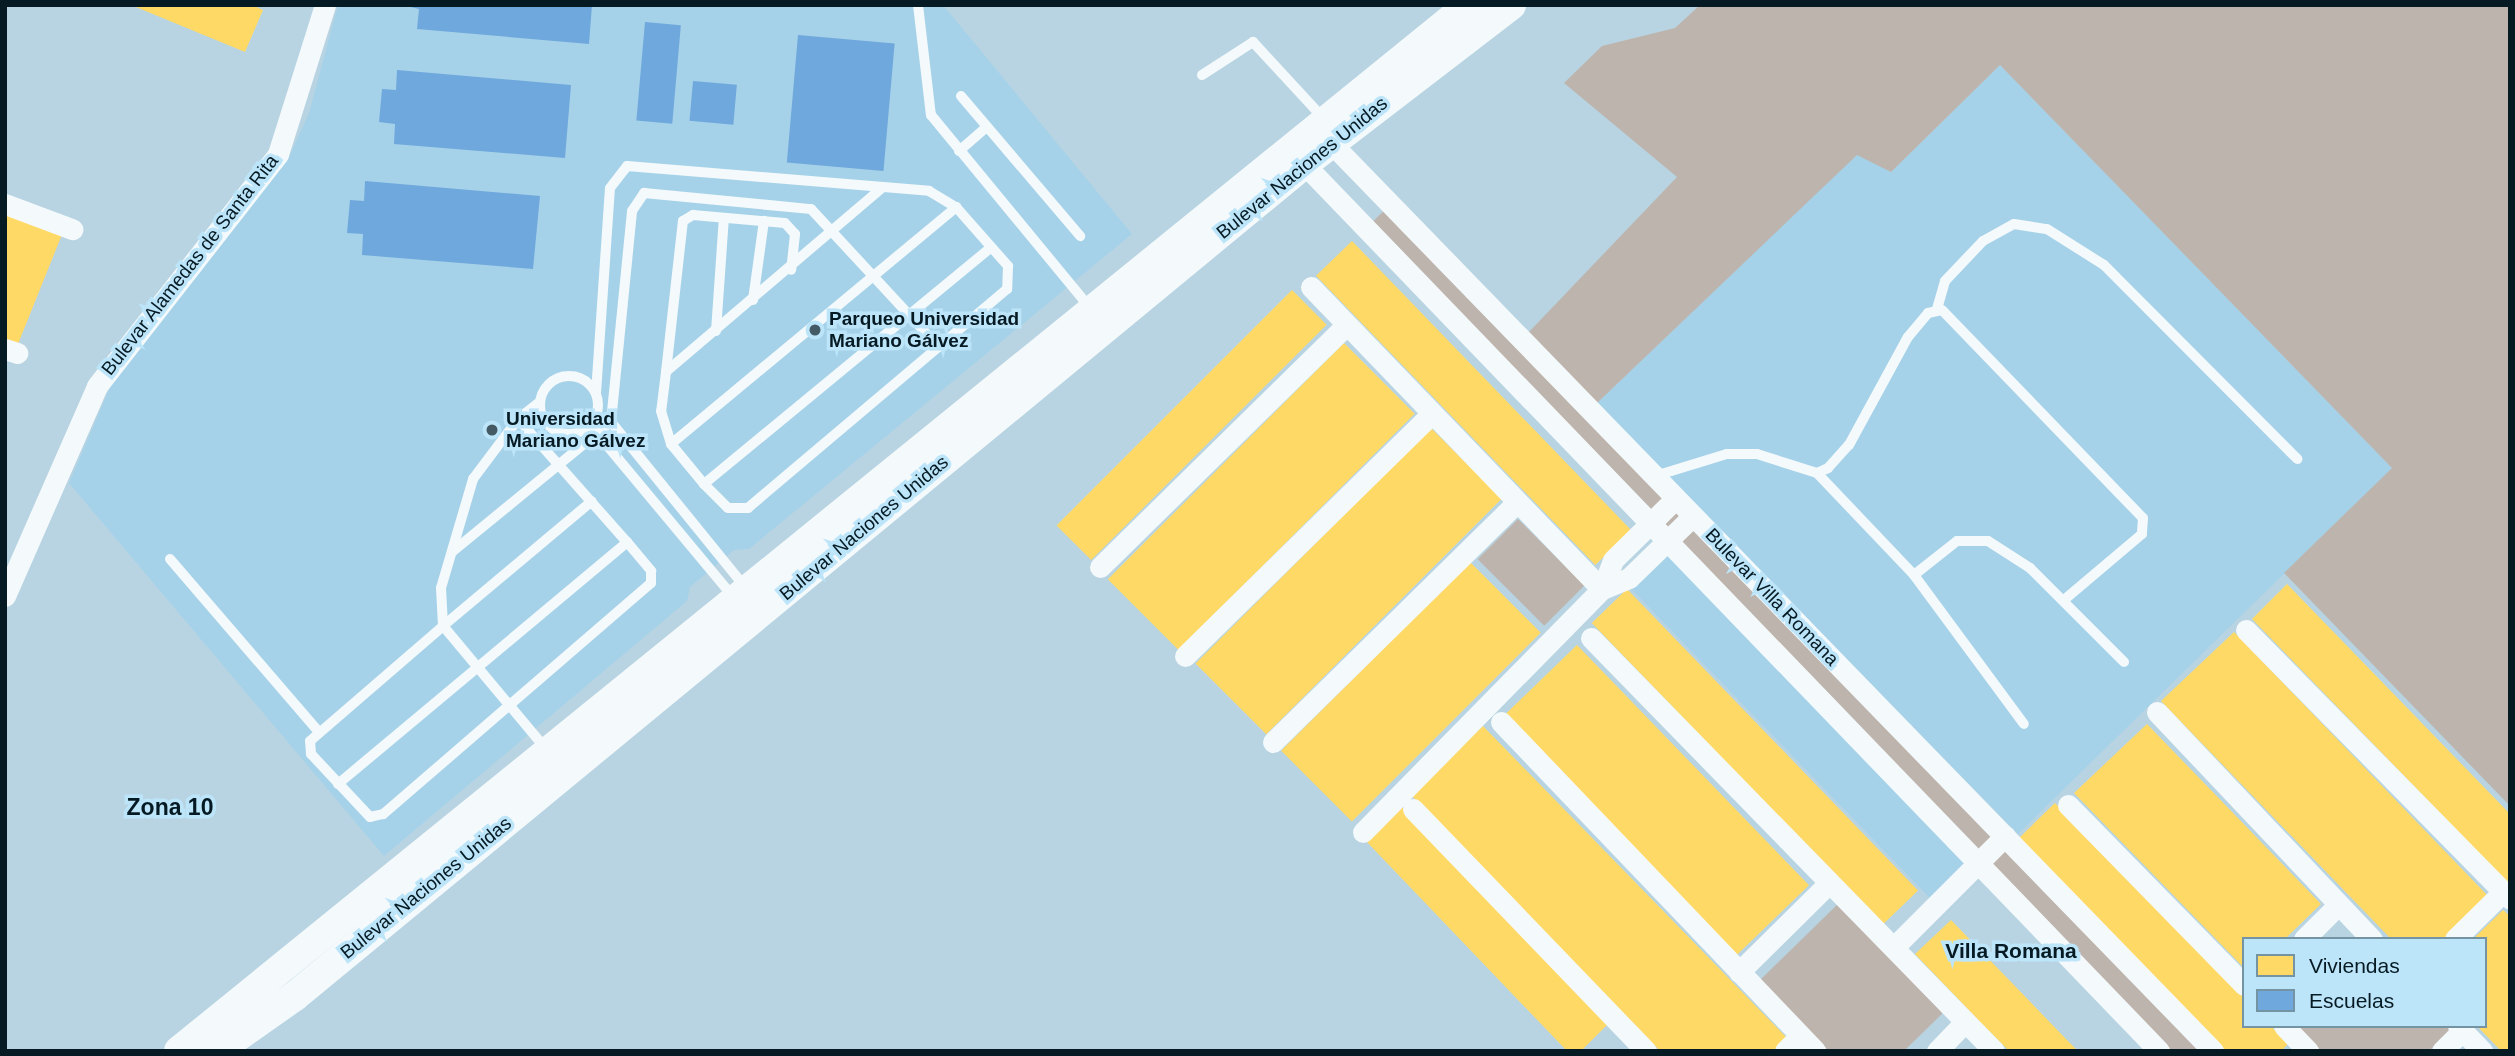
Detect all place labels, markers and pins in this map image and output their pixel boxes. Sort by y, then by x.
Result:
place label: Parqueo Universidad Mariano Gálvez [829,308,1019,352]
marker: Parqueo Universidad Mariano Gálvez [807,322,823,338]
place label: Universidad Mariano Gálvez [506,408,645,452]
marker: Universidad Mariano Gálvez [484,422,500,438]

